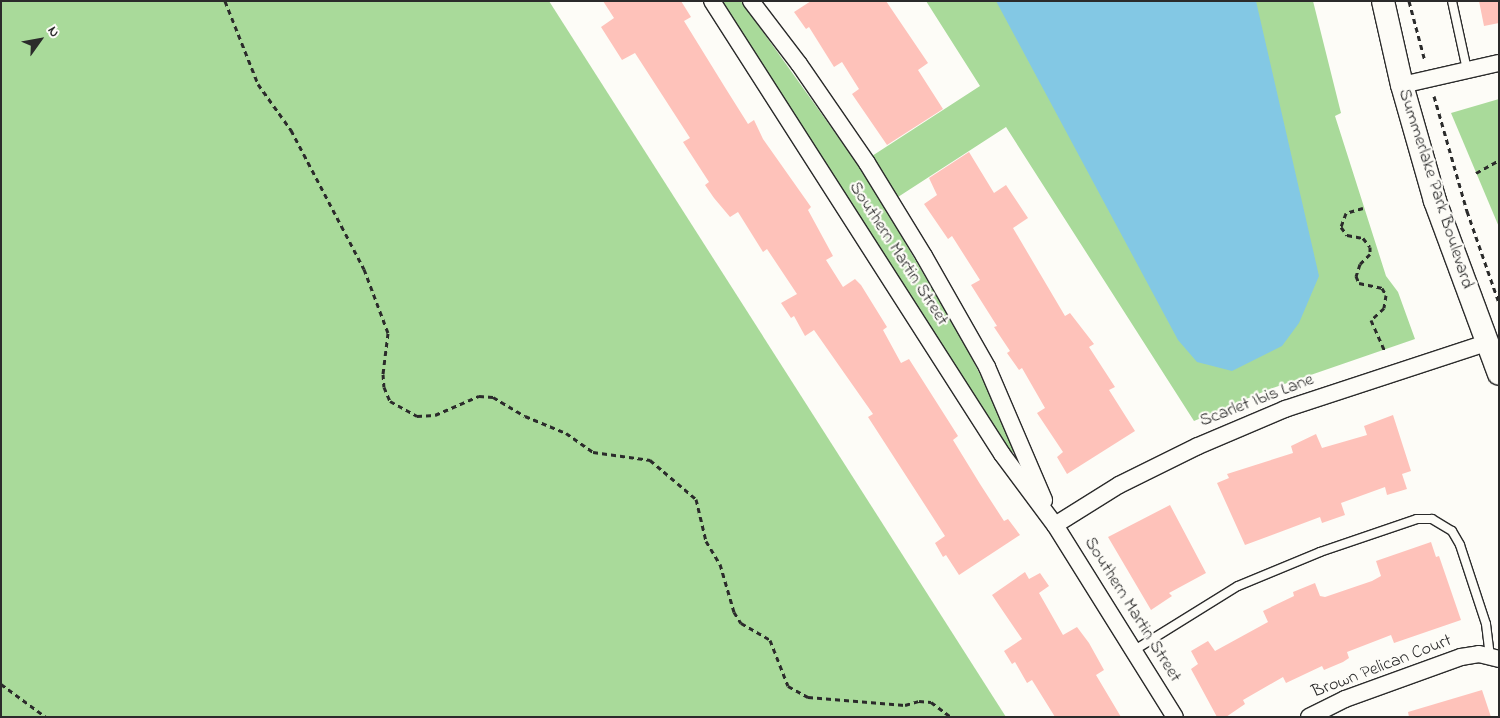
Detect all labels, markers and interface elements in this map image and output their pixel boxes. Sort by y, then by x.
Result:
north arrow [15,15,65,65]
text: N [42,22,65,41]
street label: Summerlake Park Boulevard [1392,86,1478,292]
street label: Southern Martin Street [843,178,953,330]
street label: Scarlet Ibis Lane [1197,369,1317,433]
street label: Southern Martin Street [1079,533,1185,687]
street label: Brown Pelican Court [1309,630,1455,704]

